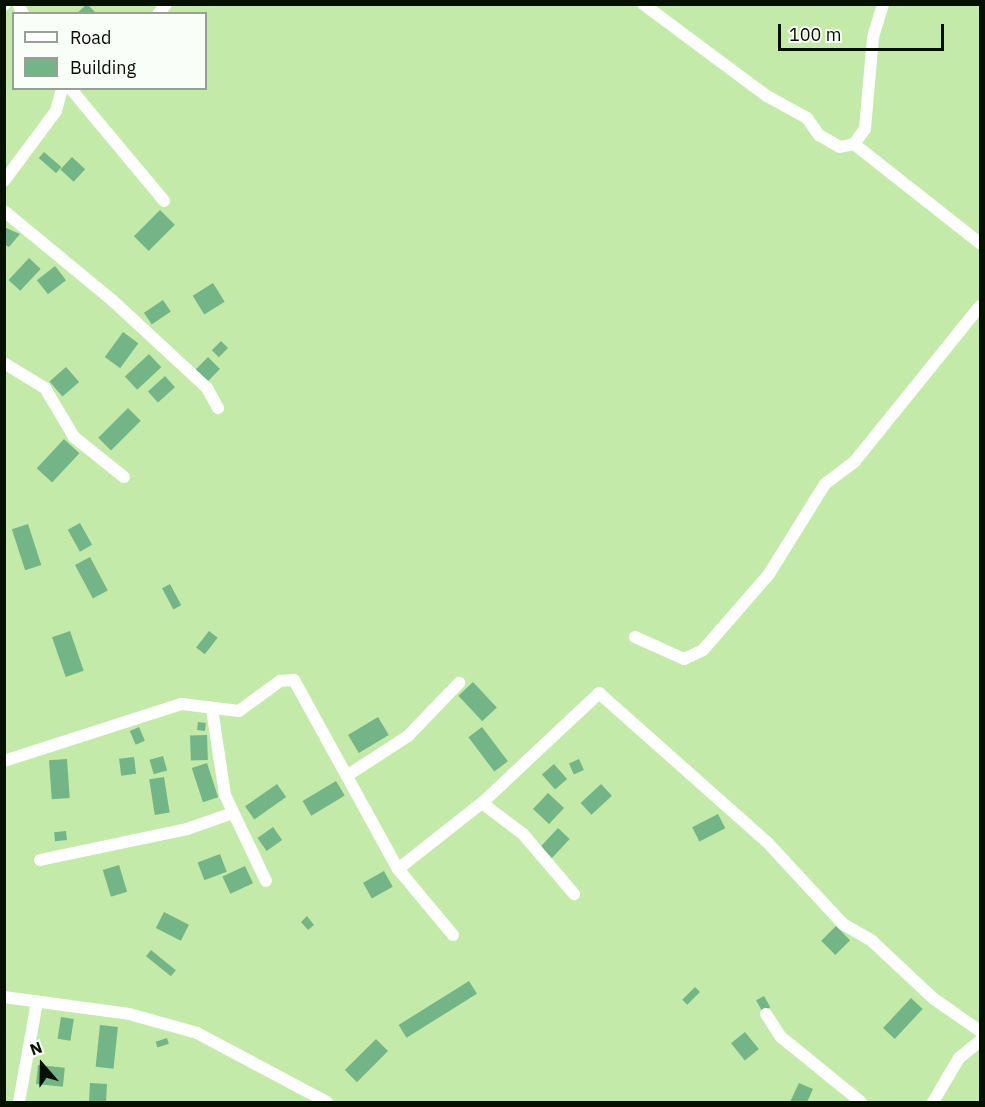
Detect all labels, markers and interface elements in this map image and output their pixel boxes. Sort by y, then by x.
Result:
legend [12,12,207,90]
scale bar [781,12,948,50]
text: 100 m [789,23,841,46]
text: Road [70,26,111,49]
text: Building [70,56,136,79]
north arrow [12,1035,72,1095]
text: N [27,1037,45,1059]

